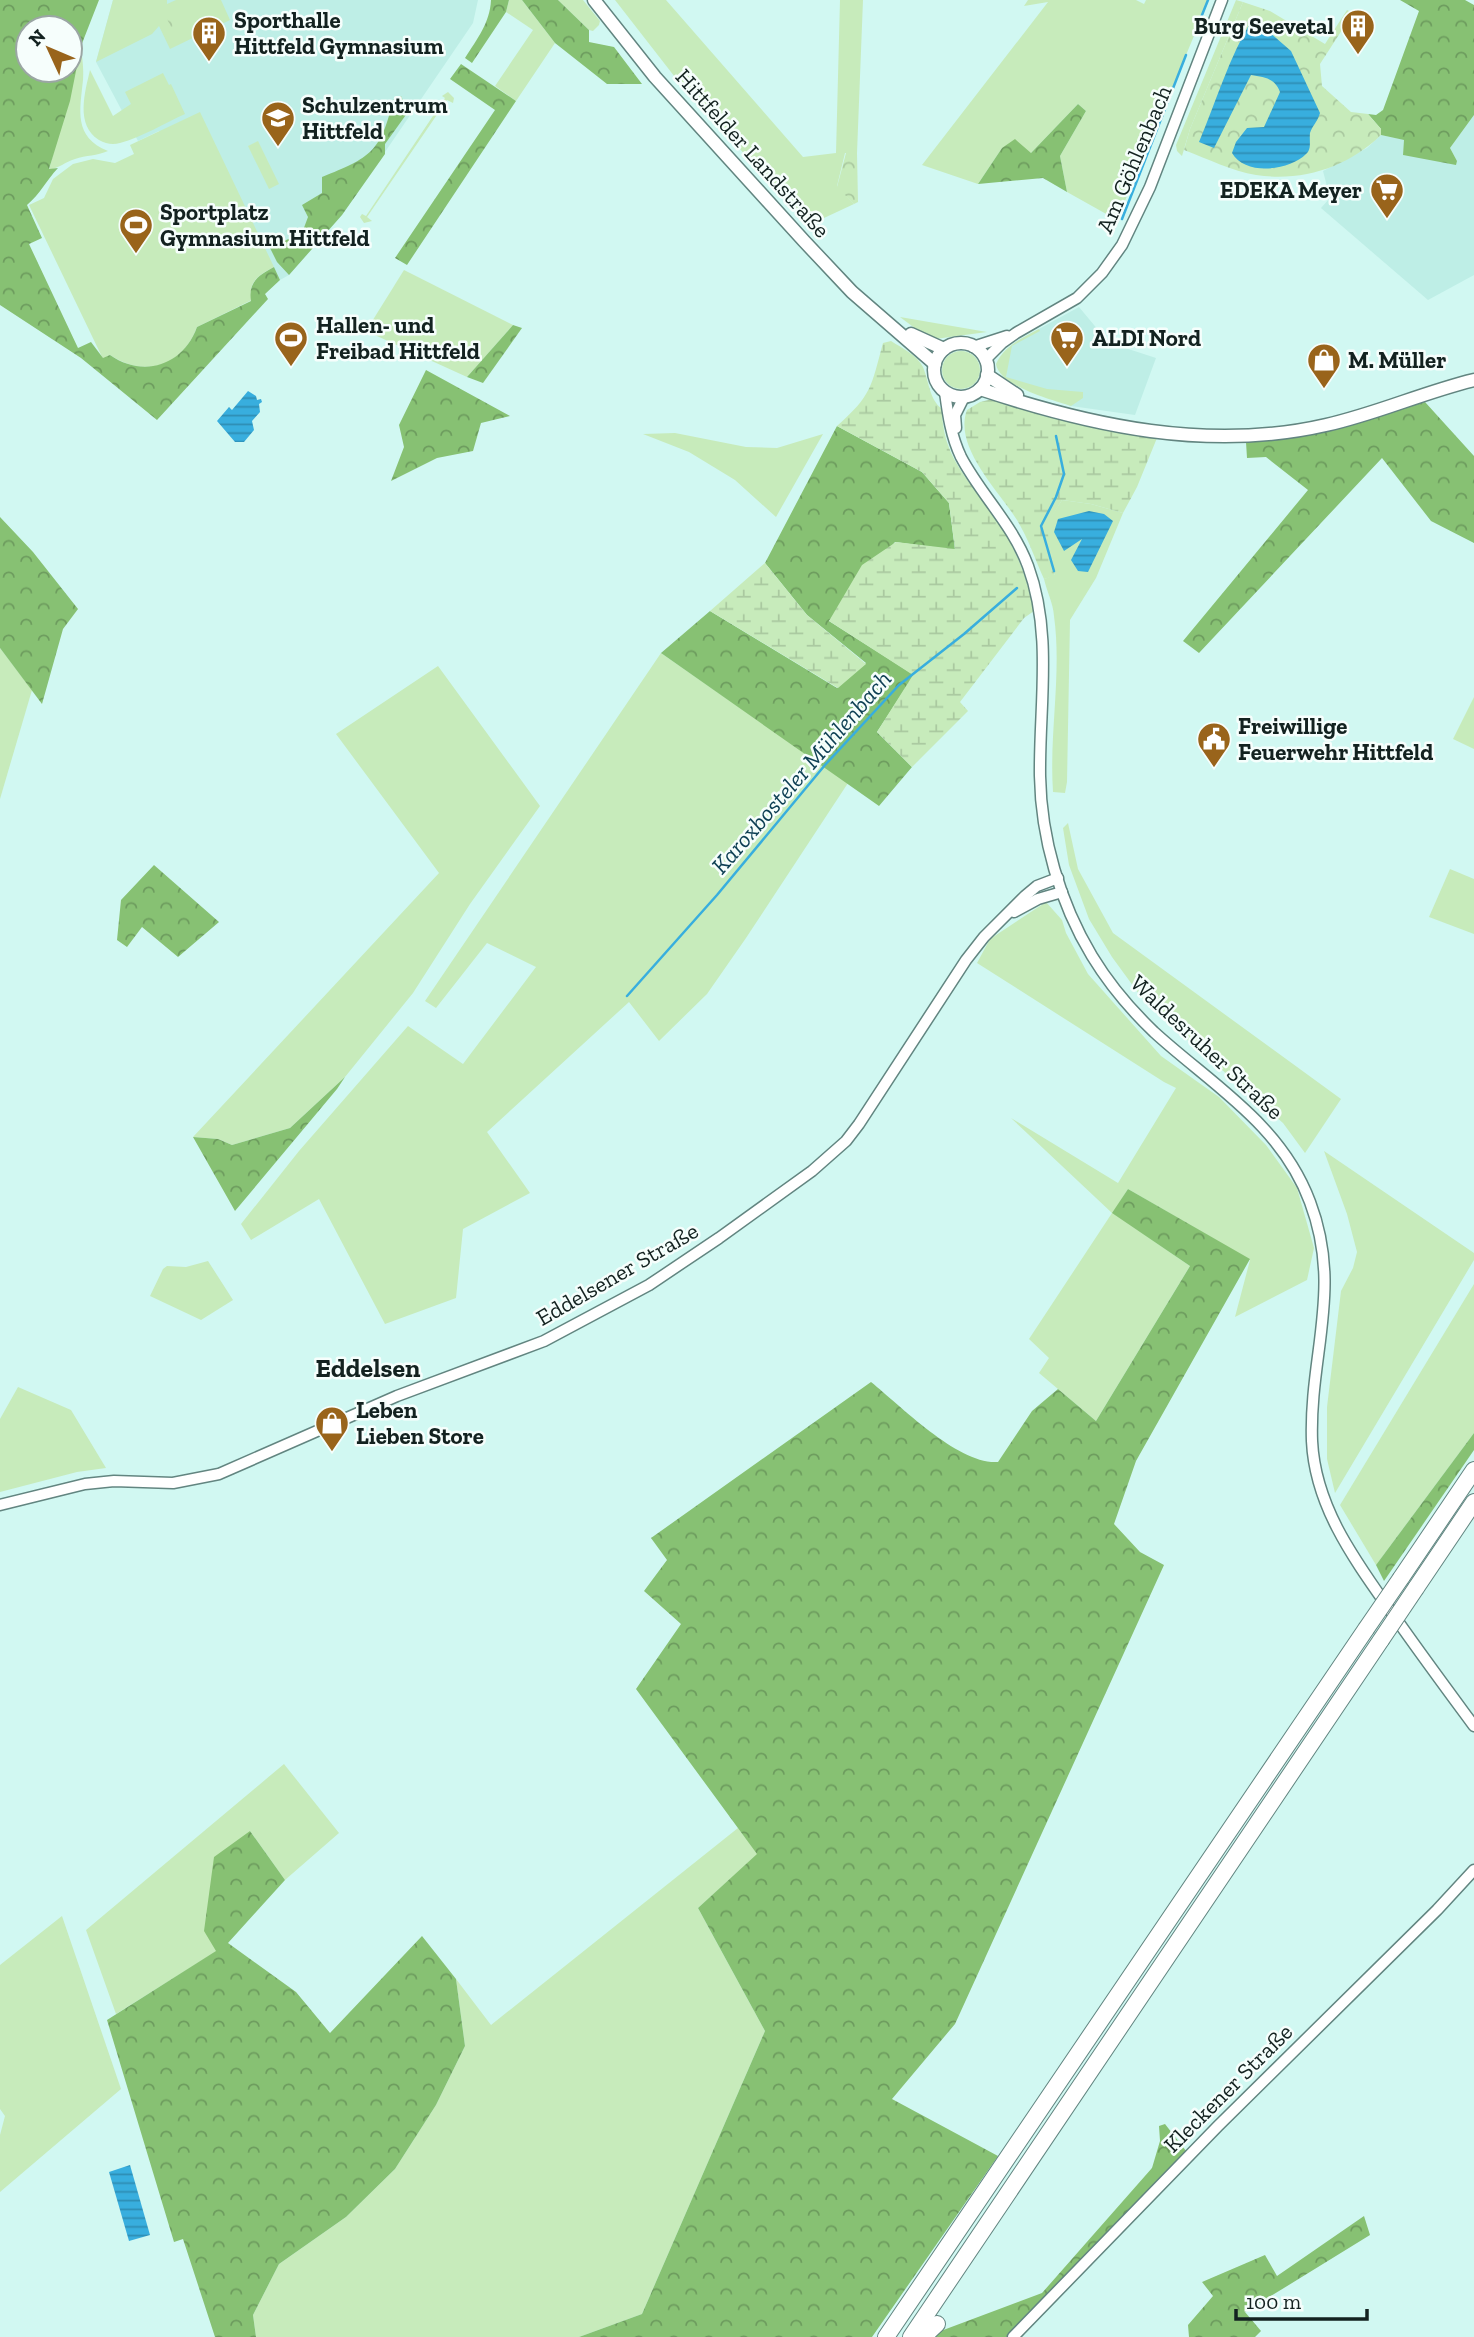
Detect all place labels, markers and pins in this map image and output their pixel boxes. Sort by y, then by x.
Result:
place label: Sporthalle Hittfeld Gymnasium [234,6,444,60]
building icon: Burg Seevetal [1339,7,1377,56]
place label: Burg Seevetal [1194,12,1334,40]
building icon: Sporthalle Hittfeld Gymnasium [190,14,228,63]
place label: Schulzentrum Hittfeld [302,91,448,145]
school or university icon: Schulzentrum Hittfeld [259,99,297,148]
supermarket icon: EDEKA Meyer [1368,171,1406,220]
place label: EDEKA Meyer [1220,176,1362,204]
place label: Sportplatz Gymnasium Hittfeld [160,198,370,252]
sports icon: Sportplatz Gymnasium Hittfeld [117,206,155,255]
place label: Hallen- und Freibad Hittfeld [316,311,480,365]
sports icon: Hallen- und Freibad Hittfeld [272,319,310,368]
supermarket icon: ALDI Nord [1048,319,1086,368]
place label: ALDI Nord [1092,324,1201,352]
shop icon: M. Müller [1305,341,1343,390]
place label: M. Müller [1348,346,1446,374]
place label: Freiwillige Feuerwehr Hittfeld [1238,712,1433,766]
public building icon: Freiwillige Feuerwehr Hittfeld [1195,720,1233,769]
place label: Leben Lieben Store [356,1396,484,1450]
shop icon: Leben Lieben Store [313,1404,351,1453]

